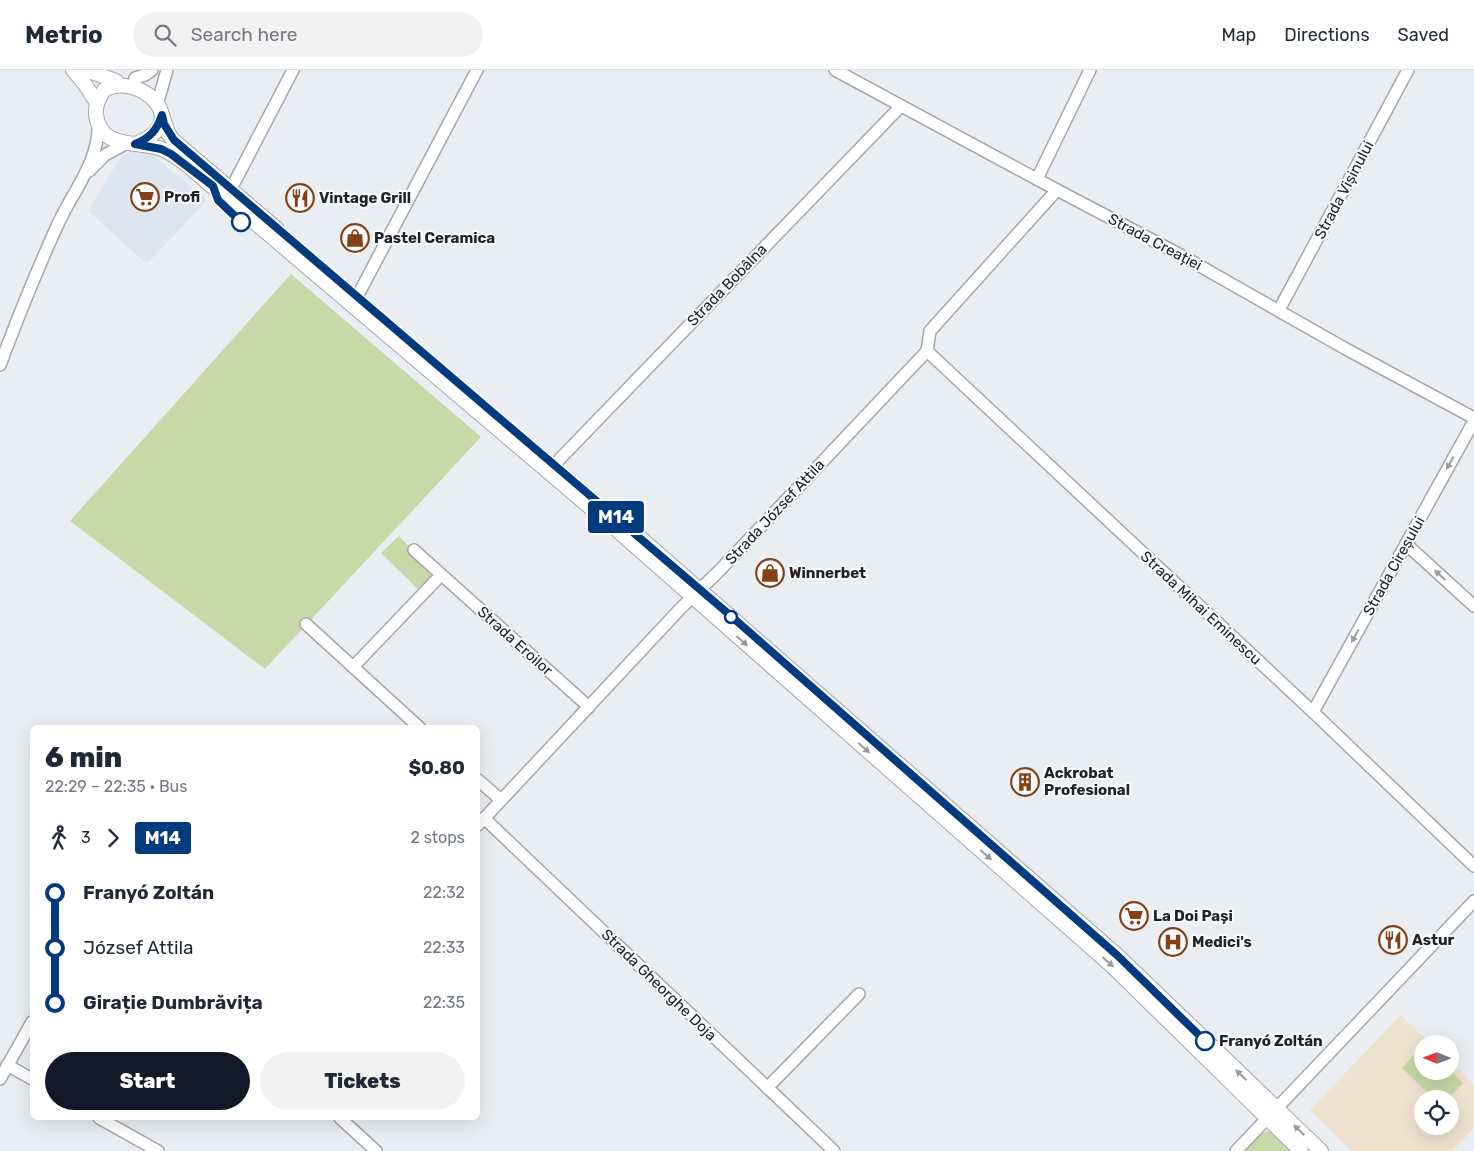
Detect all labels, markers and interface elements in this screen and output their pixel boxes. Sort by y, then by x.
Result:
search box [133,12,483,57]
text: Metrio [25,21,103,49]
icon: search [151,21,179,49]
text: Search here [191,23,297,46]
text: Map [1221,24,1256,46]
text: Directions [1284,24,1370,46]
text: Saved [1398,24,1449,46]
street label: Strada Vișinului [1311,138,1377,242]
supermarket icon: Profi [130,182,160,212]
restaurant icon: Vintage Grill [285,183,315,213]
place label: Profi [164,188,200,206]
place label: Vintage Grill [319,189,411,207]
street label: Strada Creației [1105,210,1205,274]
unlabelled marker [231,212,251,232]
shop icon: Pastel Ceramica [340,223,370,253]
place label: Pastel Ceramica [374,229,495,247]
street label: Strada Bobâlna [683,240,771,330]
street label: Strada József Attila [722,456,828,568]
one-way arrow [1446,457,1455,470]
line badge: M14 [587,501,645,533]
text: M14 [598,506,634,528]
street label: Strada Cireșului [1359,513,1429,619]
street label: Strada Mihai Eminescu [1137,547,1265,669]
shop icon: Winnerbet [755,558,785,588]
place label: Winnerbet [789,564,866,582]
one-way arrow [1435,569,1447,581]
street label: Strada Eroilor [474,603,556,680]
unlabelled marker [724,610,738,624]
one-way arrow [1351,629,1359,644]
one-way arrow [735,635,747,647]
text: 6 min [45,741,122,774]
one-way arrow [857,742,870,753]
text: $0.80 [408,756,465,779]
place label: Ackrobat Profesional [1044,764,1130,799]
building icon: Ackrobat Profesional [1010,767,1040,797]
text: 22:29 – 22:35 · Bus [45,777,187,796]
icon: walk [45,824,73,852]
icon: forward [99,824,127,852]
text: M14 [145,827,181,849]
text: 3 [81,828,91,847]
text: 2 stops [410,828,465,847]
one-way arrow [980,849,992,861]
text: Franyó Zoltán [83,881,214,904]
text: 22:32 [423,883,465,902]
supermarket icon: La Doi Pași [1119,901,1149,931]
place label: La Doi Pași [1153,907,1233,925]
street label: Strada Gheorghe Doja [598,925,720,1045]
restaurant icon: Astur [1378,925,1408,955]
hospital icon: Medici's [1158,927,1188,957]
place label: Astur [1412,931,1455,949]
place label: Medici's [1192,933,1252,951]
text: József Attila [83,936,194,959]
text: 22:33 [423,938,465,957]
one-way arrow [1102,957,1115,968]
text: Girație Dumbrăvița [83,991,263,1014]
text: 22:35 [423,993,465,1012]
marker: Franyó Zoltán [1195,1031,1215,1051]
place label: Franyó Zoltán [1219,1032,1323,1050]
north arrow [1414,1035,1459,1080]
map controls [1414,1035,1459,1135]
button: Start [45,1052,250,1110]
button: Tickets [260,1052,465,1110]
one-way arrow [1235,1069,1247,1081]
button: locate [1414,1090,1459,1135]
one-way arrow [1293,1124,1305,1136]

